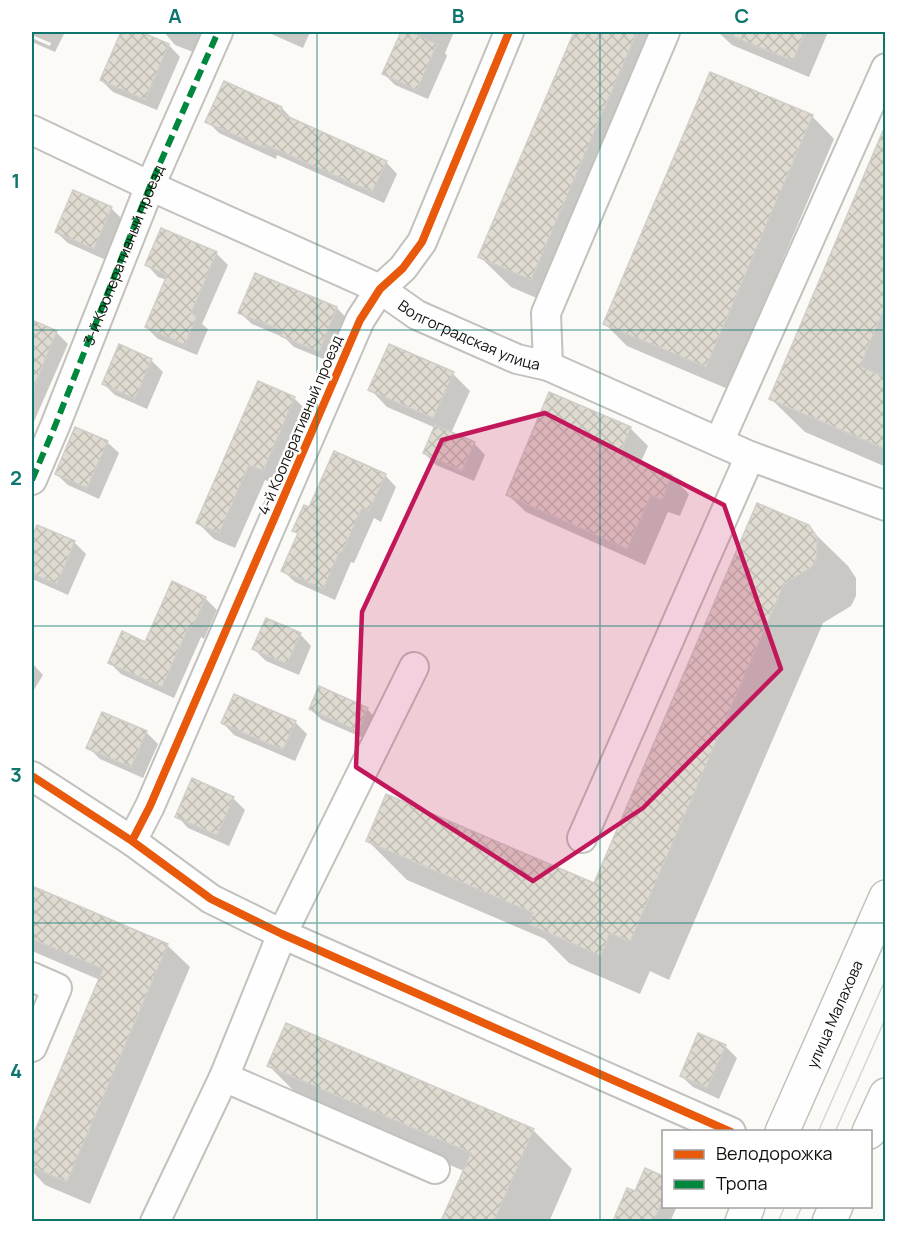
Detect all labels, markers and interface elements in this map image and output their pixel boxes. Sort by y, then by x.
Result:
text: A [168,2,182,29]
text: B [452,2,465,29]
text: C [735,2,749,29]
street label: 3-й Кооперативный проезд [78,161,169,348]
text: 1 [12,167,20,194]
street label: Волгоградская улица [394,295,542,374]
street label: 4-й Кооперативный проезд [253,332,347,518]
text: 2 [10,464,22,491]
text: 3 [10,761,22,788]
street label: улица Малахова [801,957,867,1071]
text: 4 [10,1057,22,1084]
legend [662,1130,872,1208]
text: Велодорожка [716,1141,833,1165]
text: Тропа [716,1171,767,1195]

